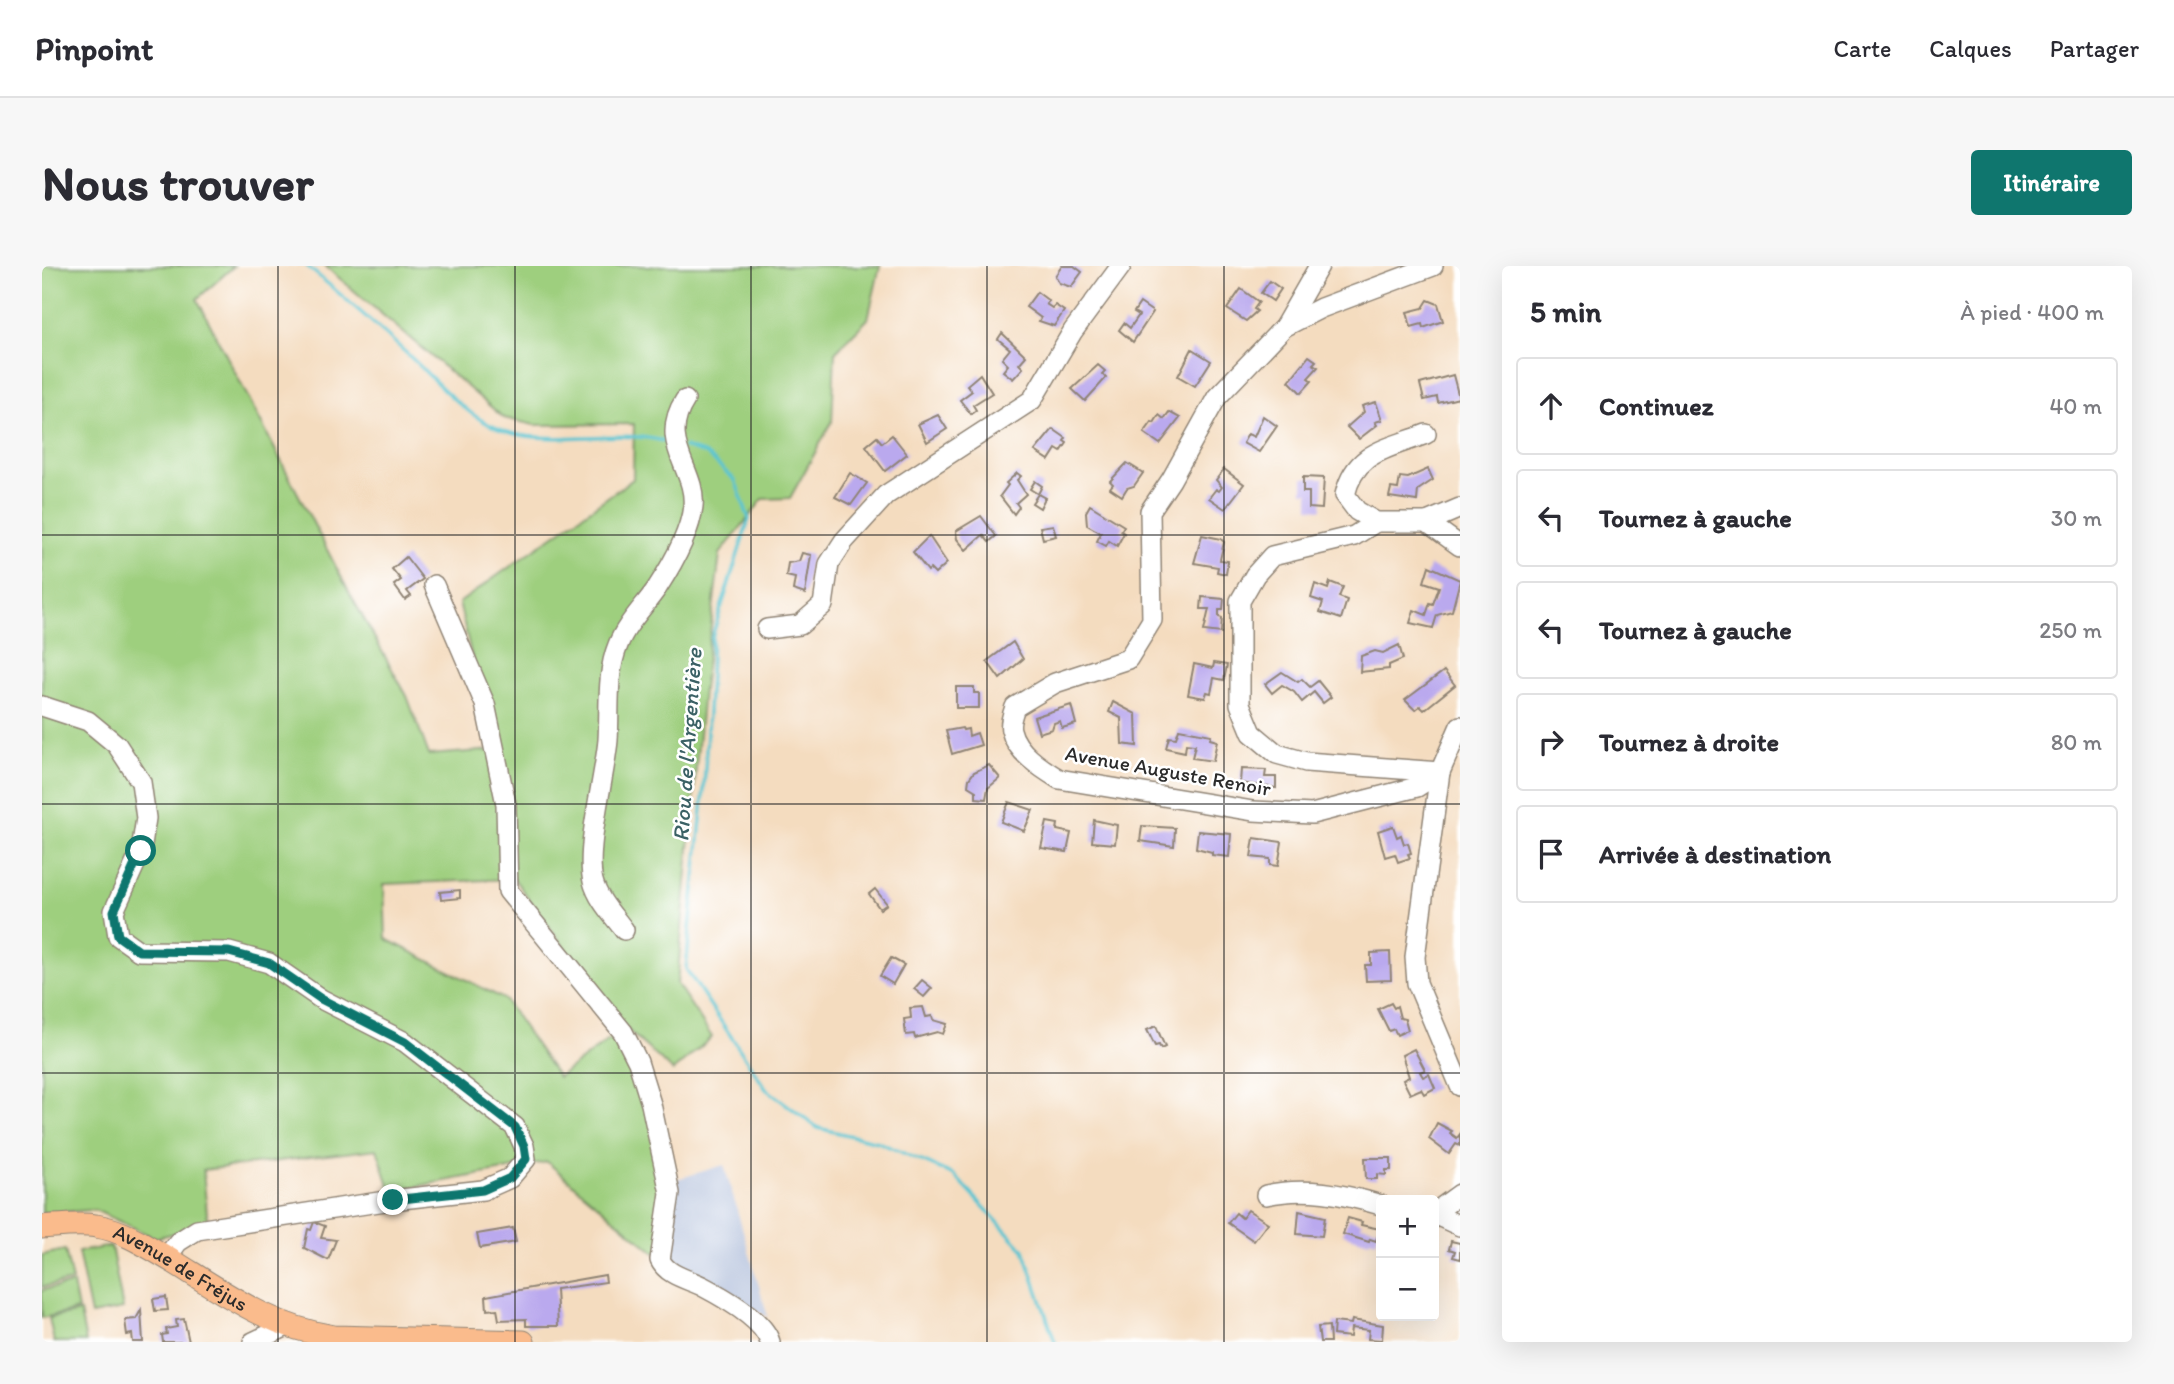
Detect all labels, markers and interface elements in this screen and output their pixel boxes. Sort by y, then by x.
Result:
text: Pinpoint [35,29,153,68]
text: Carte [1834,34,1891,63]
text: Calques [1929,34,2012,63]
text: Partager [2050,34,2139,63]
button: Itinéraire [1971,150,2132,215]
text: Nous trouver [42,153,314,212]
text: 5 min [1530,293,1601,330]
text: À pied · 400 m [1960,298,2104,326]
icon: ahead [1532,387,1570,425]
text: Continuez [1599,390,1714,422]
text: 40 m [2049,392,2102,420]
icon: left [1532,499,1570,537]
text: Tournez à gauche [1599,502,1792,534]
text: 30 m [2051,504,2102,532]
icon: left [1532,611,1570,649]
text: Tournez à gauche [1599,614,1792,646]
text: 250 m [2039,616,2102,644]
water label: Riou de l'Argentière [666,647,708,843]
icon: right [1532,723,1570,761]
text: Tournez à droite [1599,726,1779,758]
text: 80 m [2051,728,2102,756]
street label: Avenue Auguste Renoir [1063,740,1274,801]
route start [125,835,156,866]
icon: arrive [1532,835,1570,873]
text: Arrivée à destination [1599,838,1831,870]
route end [377,1184,408,1215]
map controls [1376,1195,1439,1321]
button: + [1376,1195,1439,1258]
street label: Avenue de Fréjus [110,1218,252,1316]
button: − [1376,1258,1439,1321]

